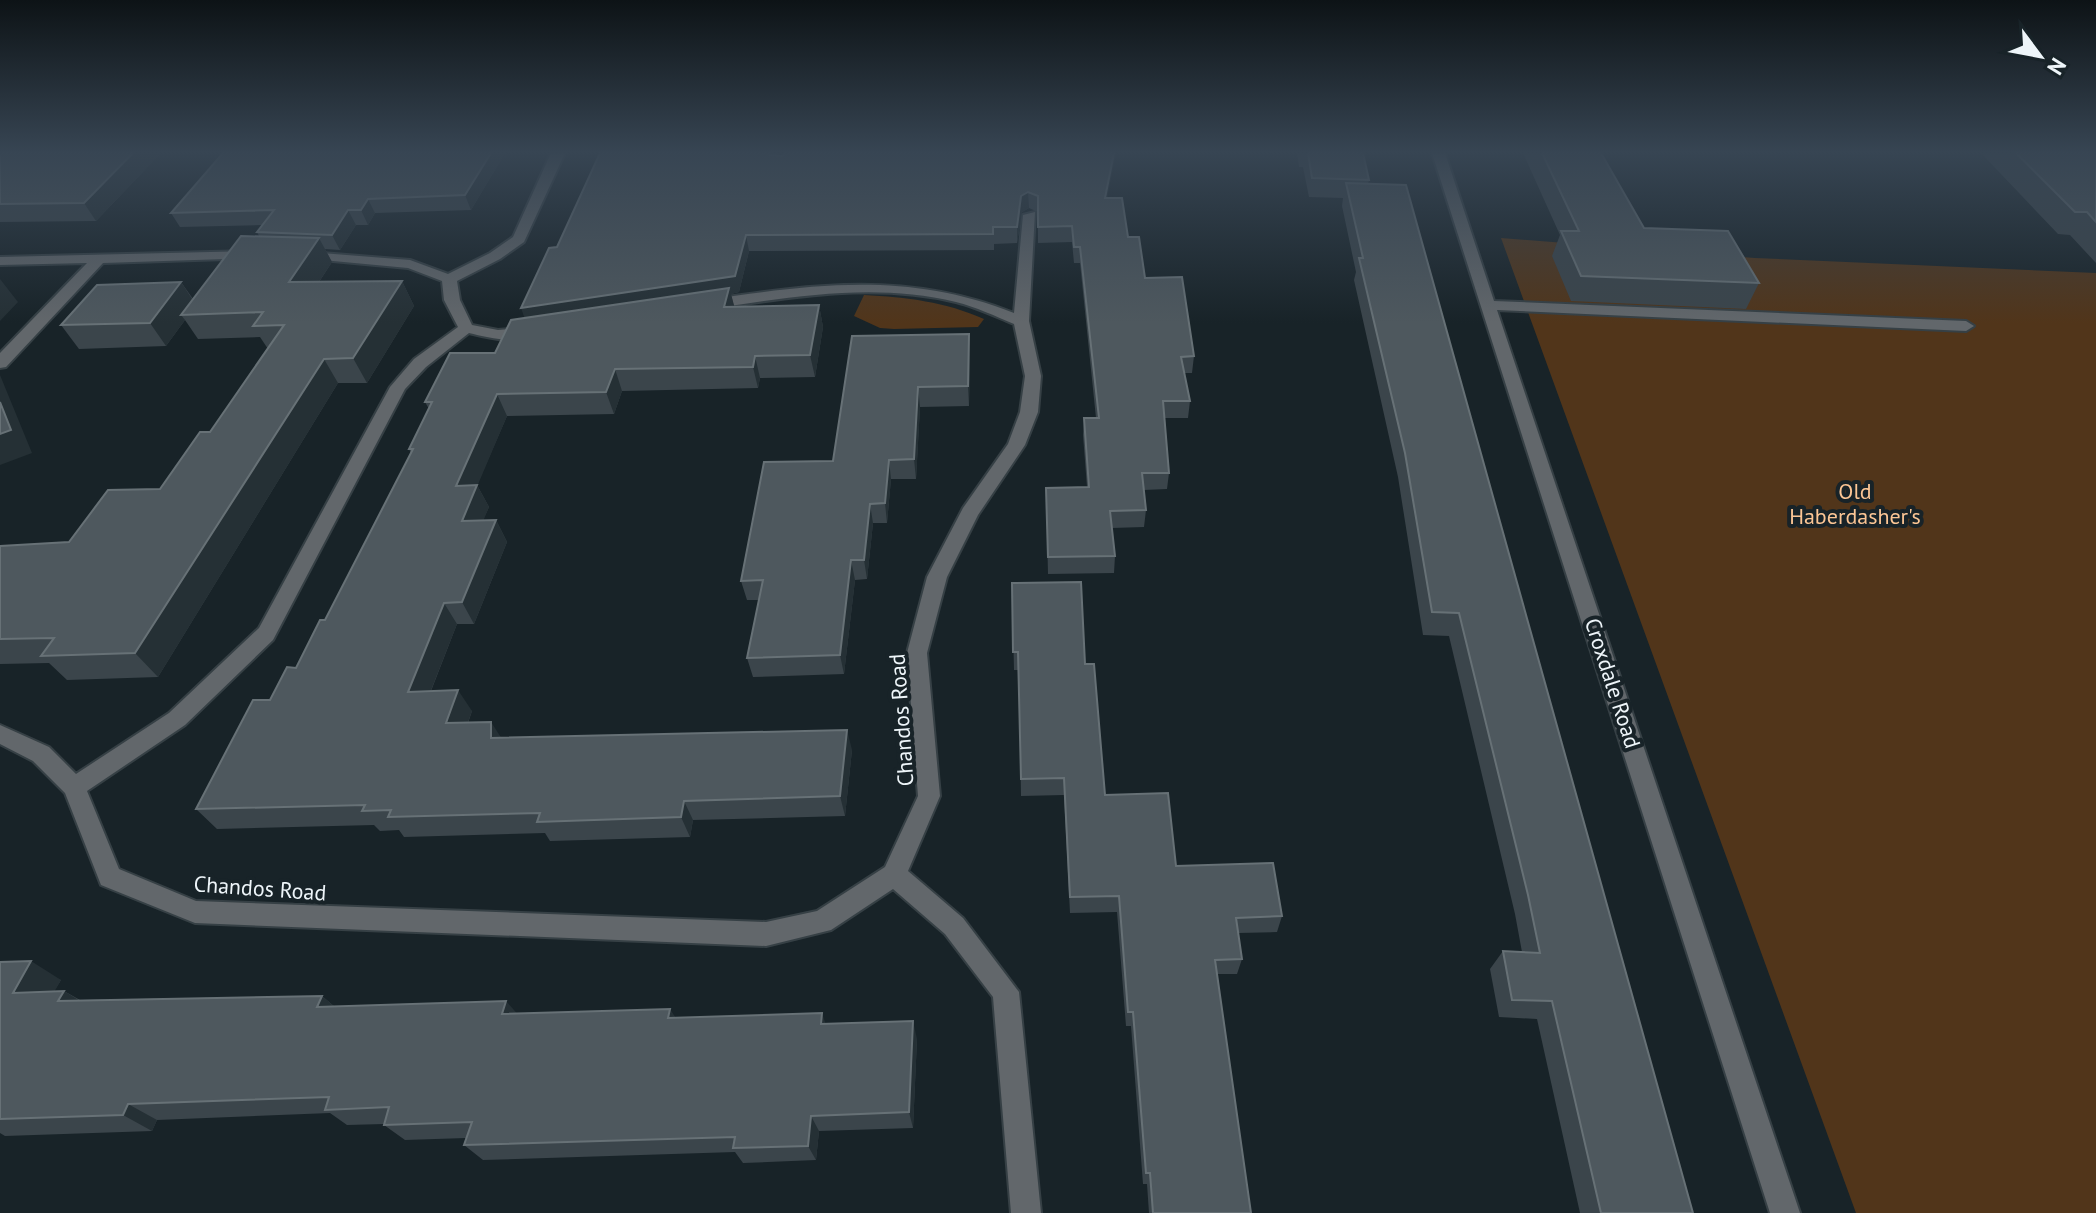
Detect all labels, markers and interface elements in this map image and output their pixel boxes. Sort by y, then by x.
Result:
north arrow [2000,16,2080,96]
text: N [2041,53,2073,80]
park label: Old Haberdasher's [1789,477,1921,530]
street label: Croxdale Road [1579,614,1647,752]
street label: Chandos Road [882,653,920,787]
street label: Chandos Road [193,869,327,907]

